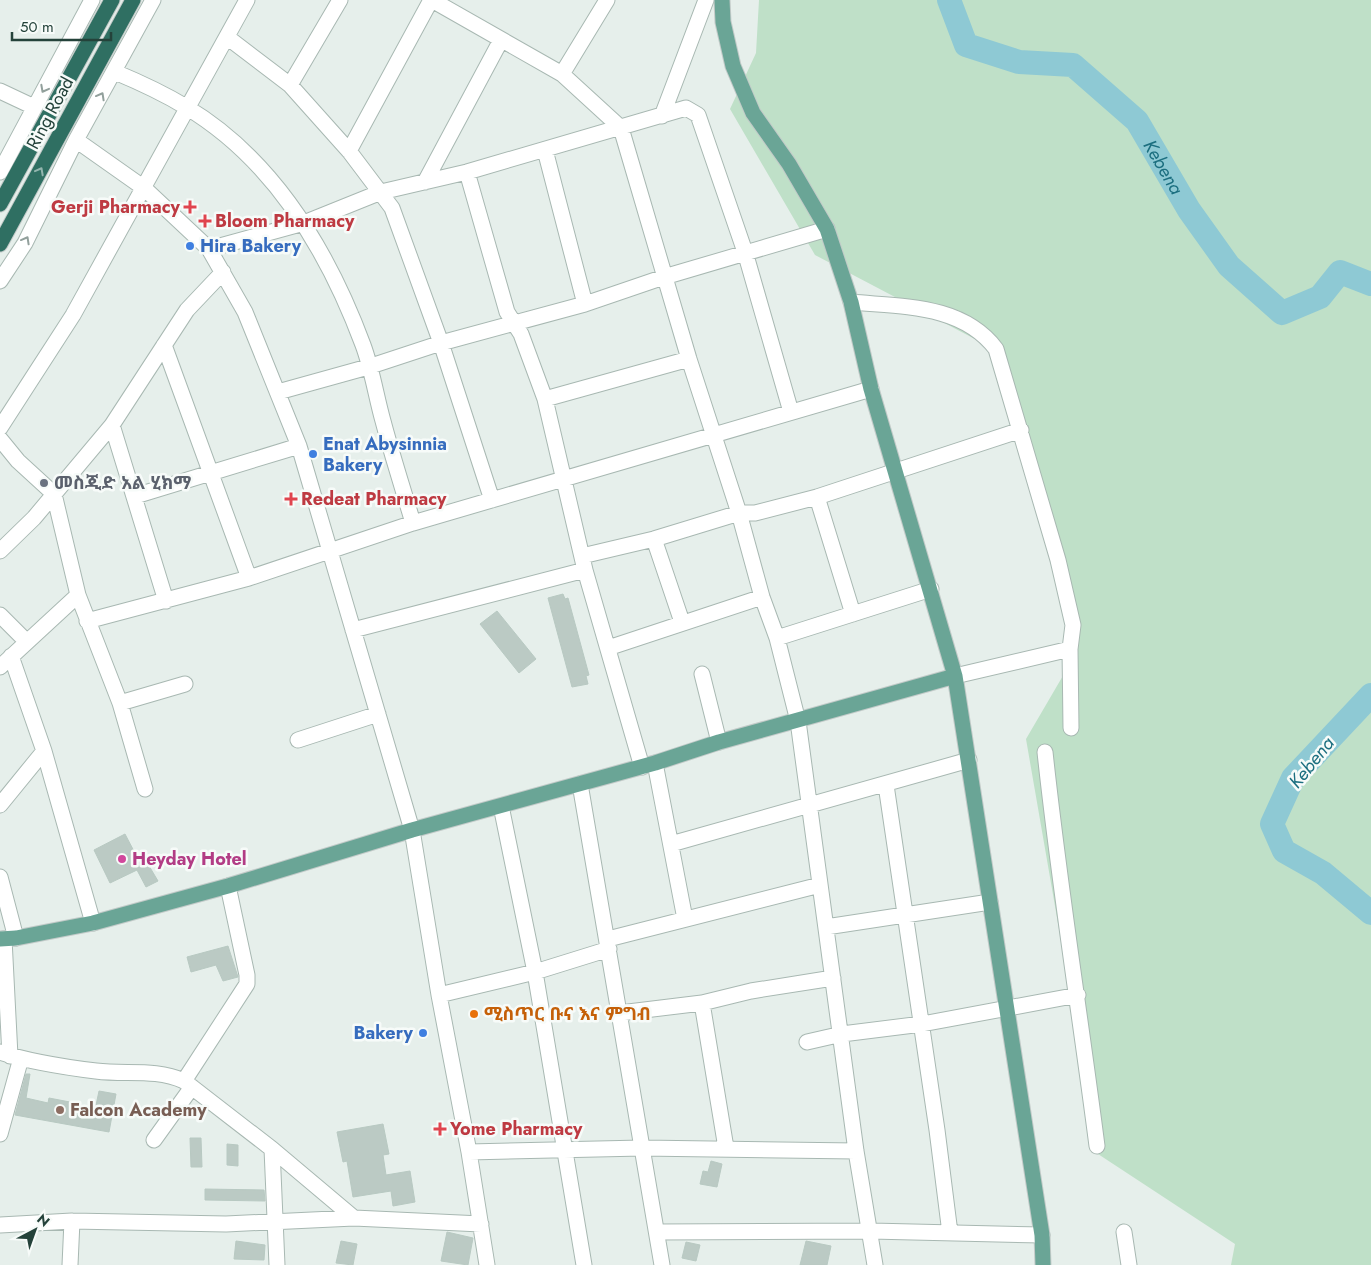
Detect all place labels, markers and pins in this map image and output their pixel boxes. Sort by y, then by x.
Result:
place label: Gerji Pharmacy [51,194,181,220]
marker: Gerji Pharmacy [184,201,196,213]
place label: Bloom Pharmacy [215,208,355,234]
marker: Bloom Pharmacy [199,215,211,227]
place label: Hira Bakery [200,233,302,259]
marker: Hira Bakery [184,240,196,252]
place label: Enat Abysinnia Bakery [323,431,447,478]
marker: Enat Abysinnia Bakery [307,448,319,460]
place label: መስጂድ አል ሂክማ [54,470,191,496]
marker: መስጂድ አል ሂክማ [38,477,50,489]
place label: Redeat Pharmacy [301,486,447,512]
marker: Redeat Pharmacy [285,493,297,505]
place label: Heyday Hotel [132,846,247,872]
marker: Heyday Hotel [116,853,128,865]
place label: ሚስጥር ቡና እና ምግብ [484,1001,651,1027]
marker: ሚስጥር ቡና እና ምግብ [468,1008,480,1020]
place label: Bakery [354,1020,414,1046]
marker: Bakery [417,1027,429,1039]
place label: Falcon Academy [70,1097,207,1123]
marker: Falcon Academy [54,1104,66,1116]
place label: Yome Pharmacy [449,1116,583,1142]
marker: Yome Pharmacy [434,1123,446,1135]

